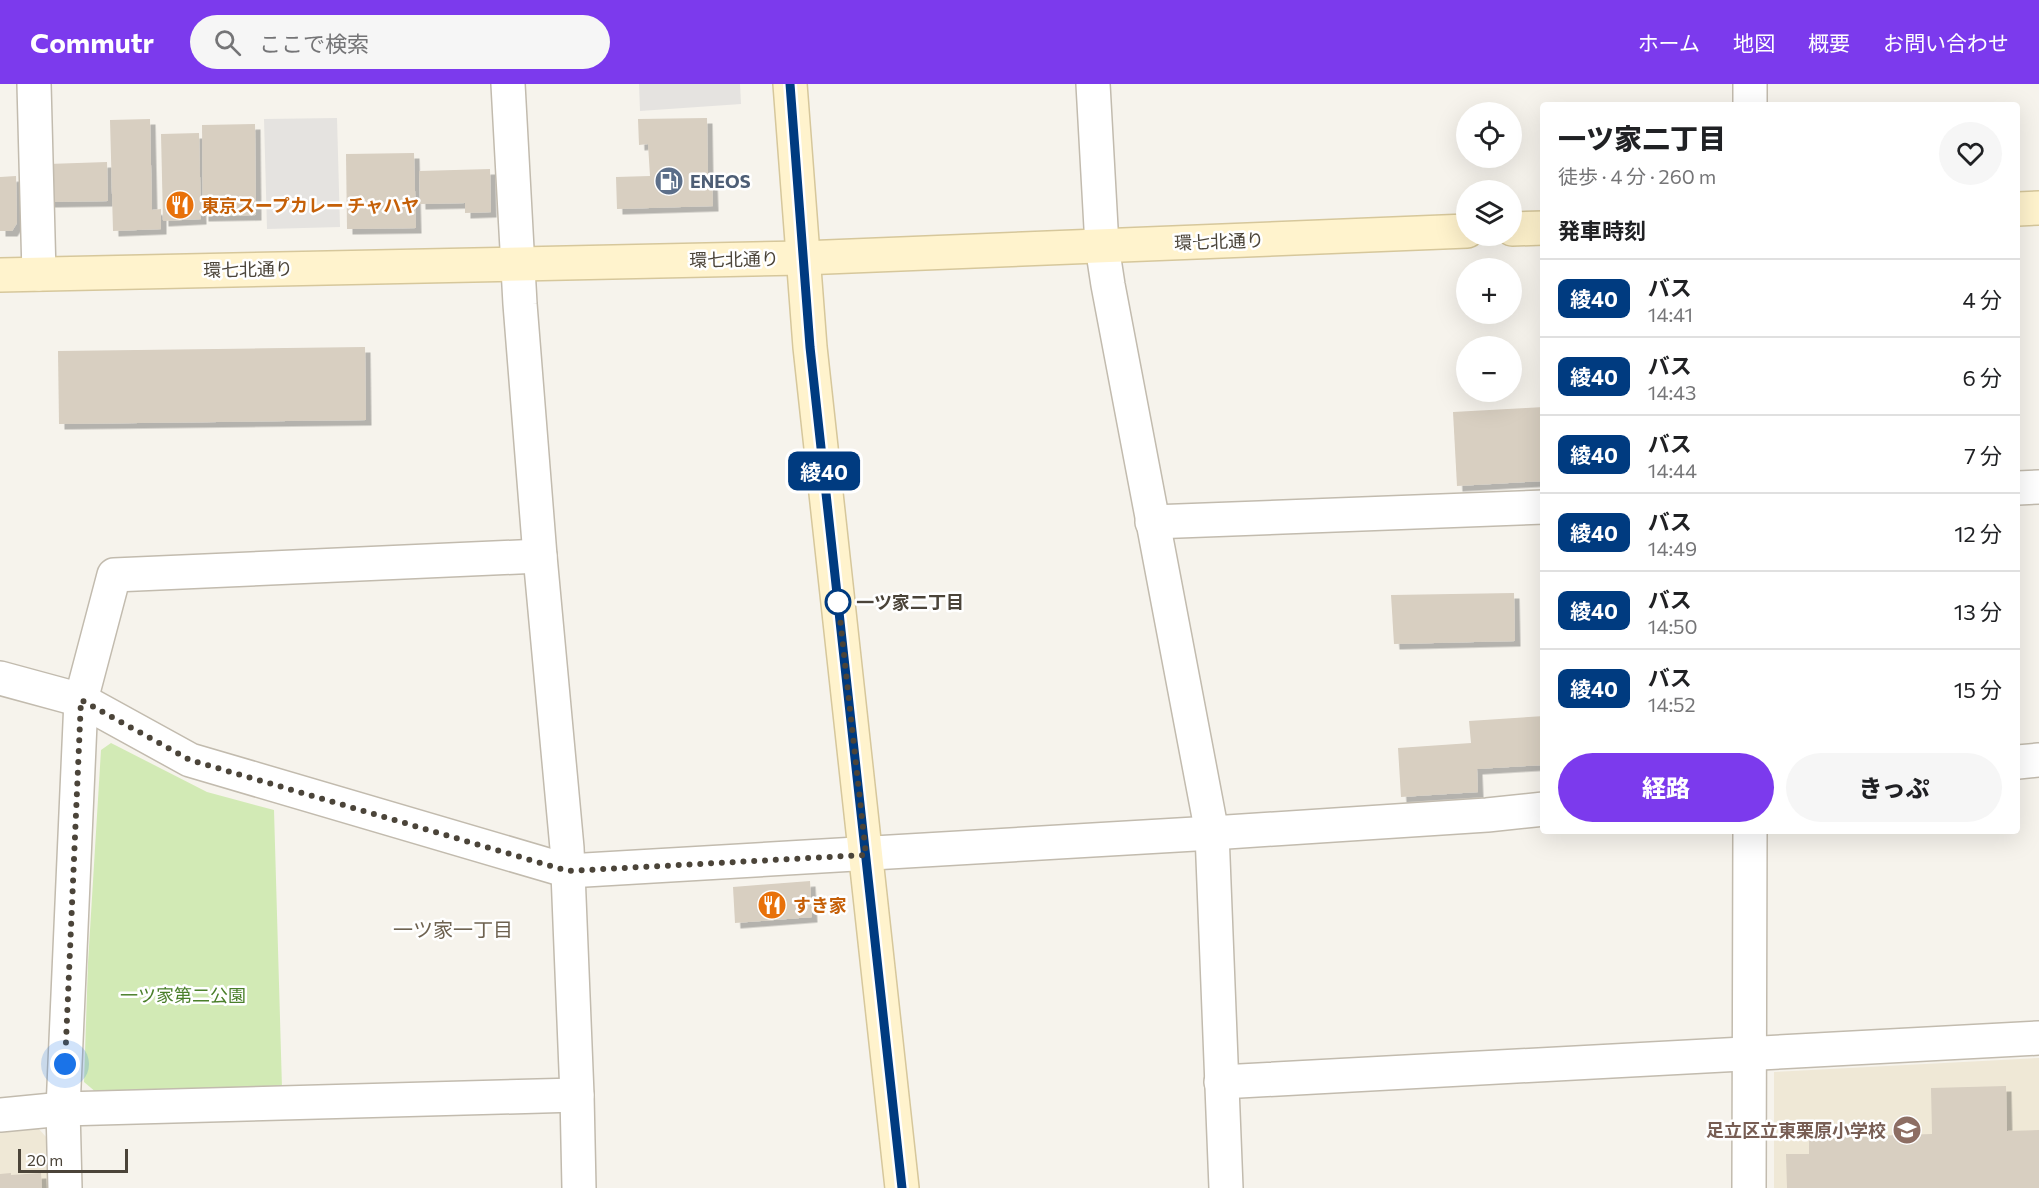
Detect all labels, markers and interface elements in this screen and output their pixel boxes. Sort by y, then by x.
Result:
search box [190,15,610,69]
text: Commutr [30,25,154,59]
icon: search [211,26,244,59]
text: ここで検索 [259,30,369,57]
text: ホーム [1638,30,1700,55]
text: 地図 [1733,30,1775,55]
text: 概要 [1808,30,1850,55]
text: お問い合わせ [1883,30,2009,55]
map controls [1456,102,1522,402]
button: locate [1456,102,1522,168]
text: 一ツ家二丁目 [1558,121,1726,155]
button: heart [1939,122,2002,185]
text: 徒歩 · 4 分 · 260 m [1558,164,1716,188]
fuel station icon: ENEOS [653,165,685,197]
place label: ENEOS [690,170,751,192]
button: layers [1456,180,1522,246]
restaurant icon: 東京スープカレー チャハヤ [164,189,196,221]
place label: 東京スープカレー チャハヤ [201,194,419,216]
text: 発車時刻 [1558,217,1646,244]
street label: 環七北通り [1174,228,1264,254]
street label: 環七北通り [689,247,779,271]
street label: 環七北通り [203,257,293,281]
button: + [1456,258,1522,324]
text: バス [1648,274,1692,301]
text: 綾40 [1570,286,1618,311]
text: 4 分 [1963,286,2002,313]
text: 14:41 [1648,302,1693,326]
button: − [1456,336,1522,402]
text: バス [1648,352,1692,379]
text: 綾40 [1570,364,1618,389]
text: 6 分 [1962,364,2002,391]
text: 14:43 [1648,380,1697,404]
text: バス [1648,430,1692,457]
text: 綾40 [1570,442,1618,467]
text: 7 分 [1964,442,2002,469]
line badge: 綾40 [790,452,858,490]
text: 14:44 [1648,458,1697,482]
text: 綾40 [800,459,848,484]
text: バス [1648,508,1692,535]
text: 綾40 [1570,520,1618,545]
text: 12 分 [1954,520,2002,547]
text: 14:49 [1648,536,1697,560]
text: バス [1648,586,1692,613]
marker: 一ツ家二丁目 [825,589,851,615]
place label: 一ツ家二丁目 [856,591,964,613]
text: 綾40 [1570,598,1618,623]
text: 13 分 [1954,598,2002,625]
text: 14:50 [1648,614,1698,638]
text: バス [1648,664,1692,691]
text: 綾40 [1570,676,1618,701]
text: 15 分 [1954,676,2002,703]
text: 14:52 [1648,692,1696,716]
button: 経路 [1558,753,1774,822]
button: きっぷ [1786,753,2002,822]
restaurant icon: すき家 [756,889,788,921]
place label: すき家 [793,894,847,916]
district label: 一ツ家一丁目 [393,917,513,941]
park label: 一ツ家第二公園 [120,984,246,1006]
your location [50,1049,80,1079]
school or university icon: 足立区立東栗原小学校 [1891,1114,1923,1146]
place label: 足立区立東栗原小学校 [1706,1119,1886,1141]
scale bar [18,1146,128,1174]
text: 20 m [27,1150,63,1169]

